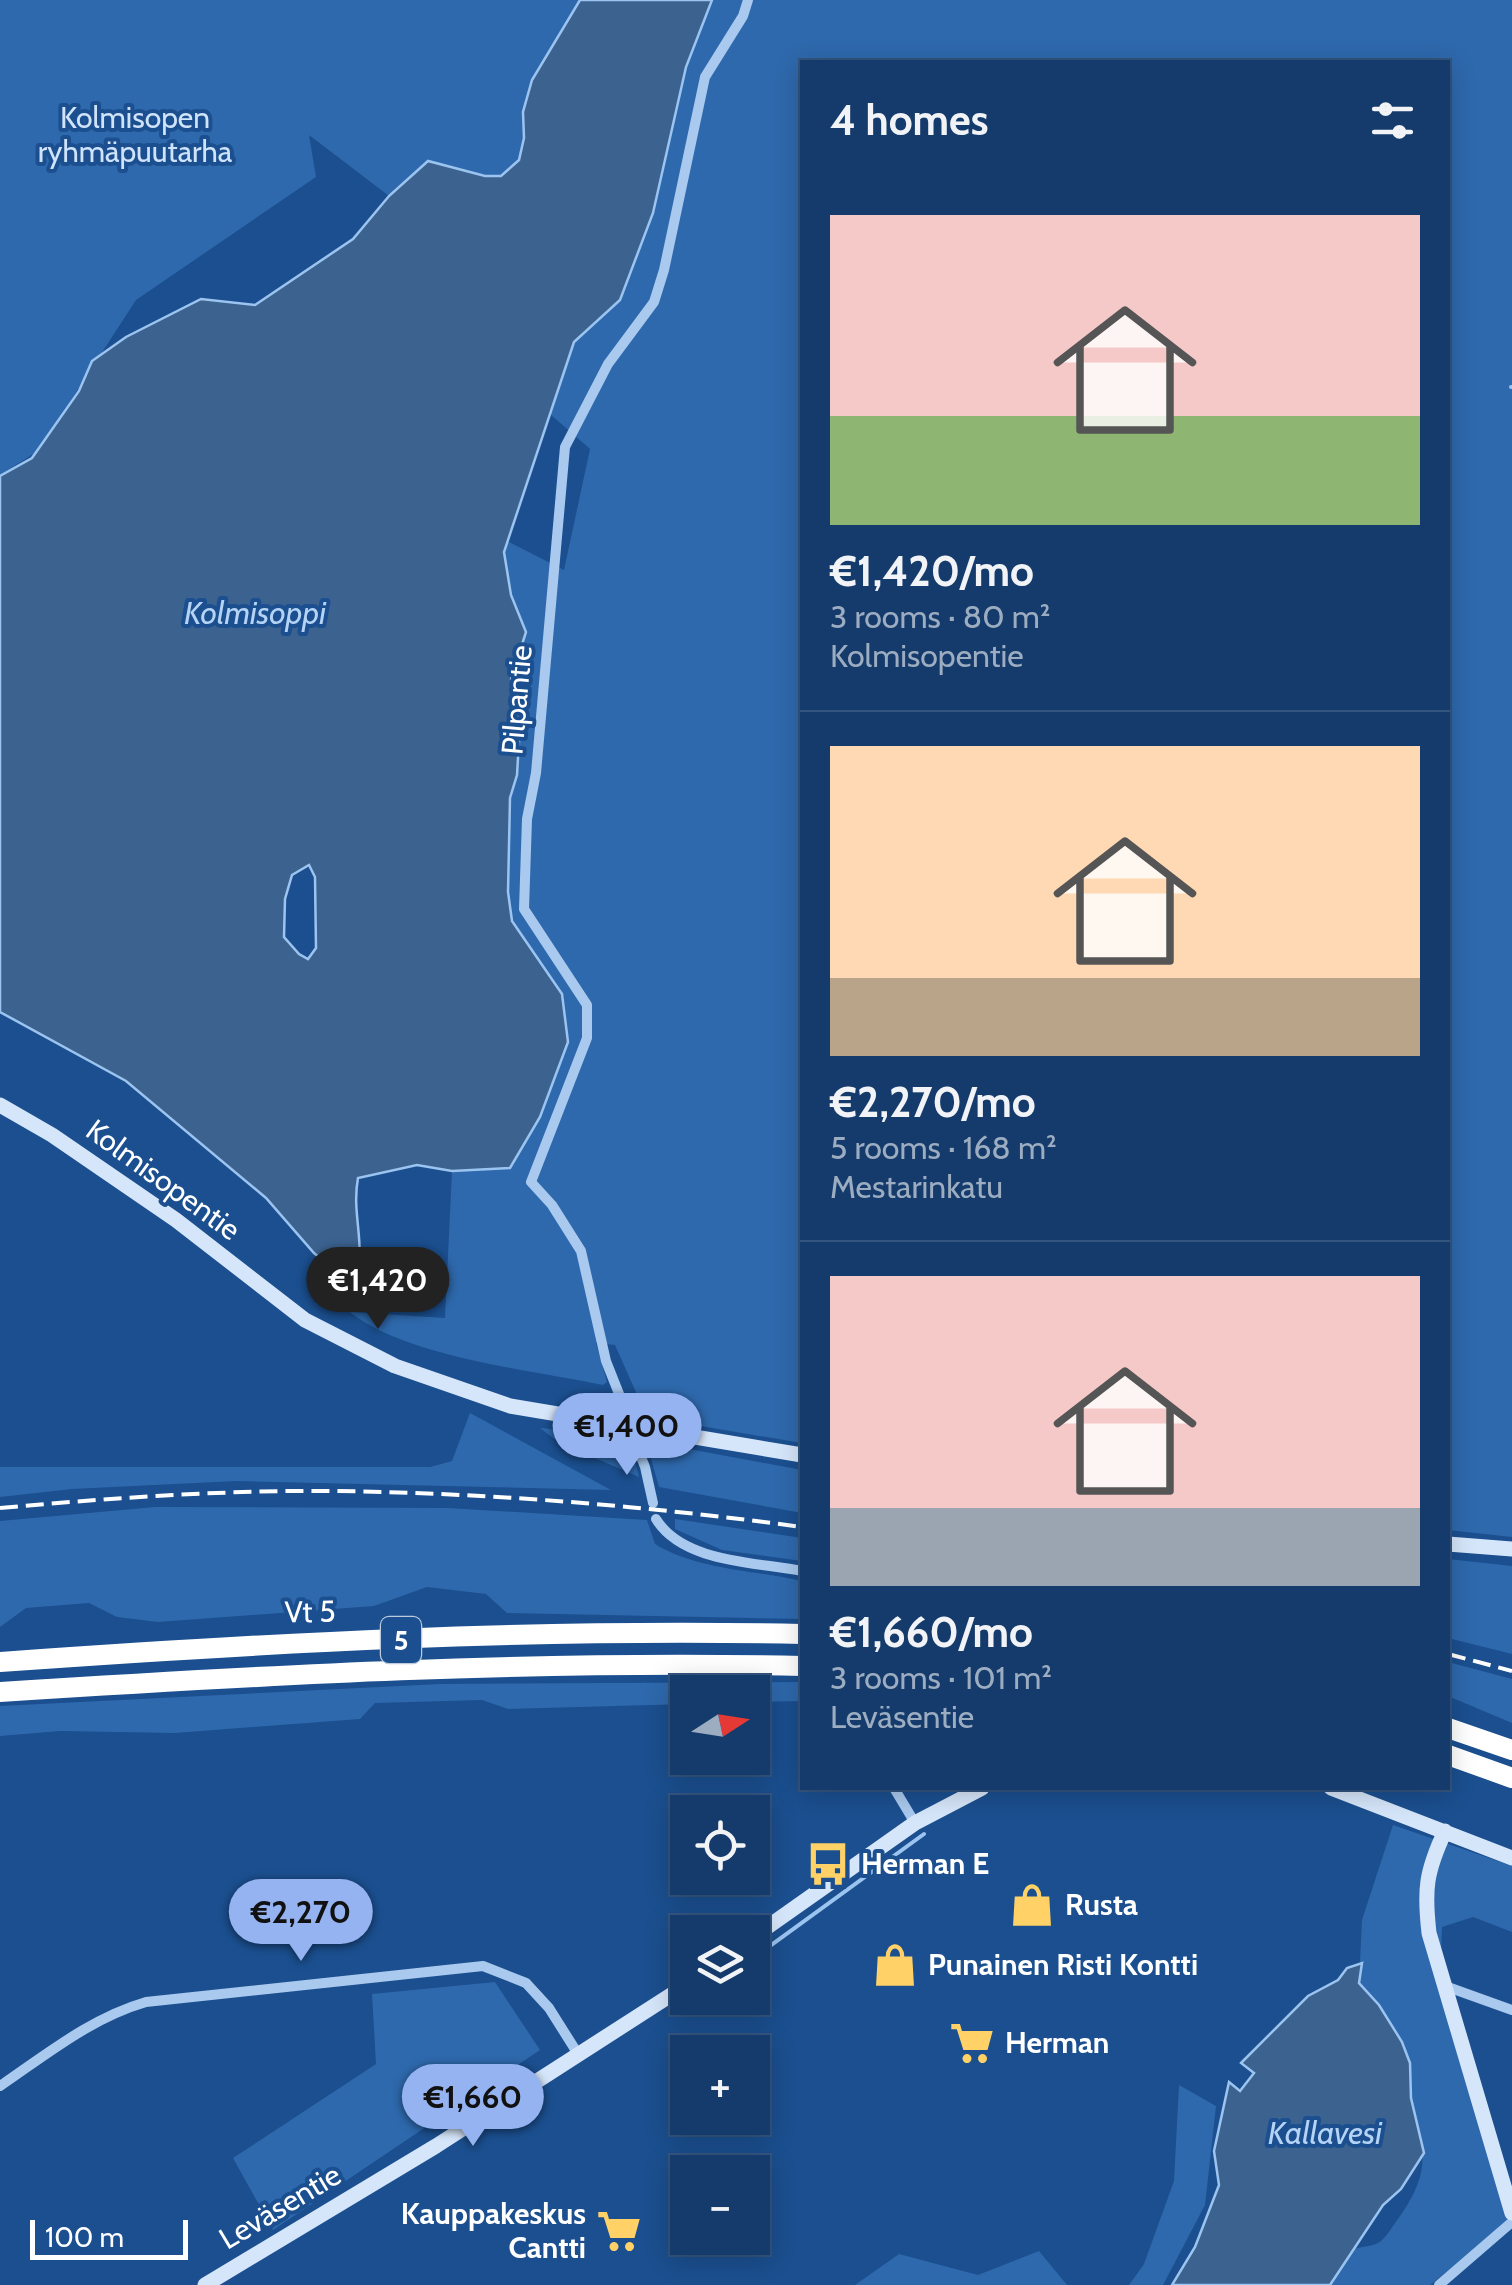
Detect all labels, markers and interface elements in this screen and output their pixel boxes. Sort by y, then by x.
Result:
icon: filters [1365,93,1420,148]
text: 4 homes [830,94,989,146]
park label: Kolmisopen ryhmäpuutarha [38,99,233,170]
icon: home [1035,280,1215,460]
text: €1,420/mo [830,545,1034,597]
water label: Kolmisoppi [184,593,327,632]
text: 3 rooms · 80 m² [830,597,1050,636]
text: Kolmisopentie [830,636,1024,675]
street label: Pilpantie [493,644,540,756]
icon: home [1035,811,1215,991]
text: €2,270/mo [830,1076,1036,1128]
street label: Kolmisopentie [79,1111,248,1248]
text: 5 rooms · 168 m² [830,1128,1057,1167]
text: Mestarinkatu [830,1167,1003,1206]
pin: €1,420 [297,1247,459,1332]
text: €1,420 [328,1260,428,1299]
icon: home [1035,1341,1215,1521]
pin: €1,400 [546,1393,708,1478]
text: €1,400 [575,1406,679,1445]
street label: Vt 5 [284,1593,336,1630]
text: €1,660/mo [830,1606,1033,1658]
road number: 5 [381,1617,421,1663]
text: 3 rooms · 101 m² [830,1658,1052,1697]
north arrow [670,1675,770,1775]
map controls [670,1675,770,2255]
text: Leväsentie [830,1697,974,1736]
button: locate [670,1795,770,1895]
bus stop icon: Herman E [804,1840,852,1888]
place label: Herman E [861,1845,989,1882]
pin: €2,270 [220,1879,382,1964]
shop icon: Rusta [1008,1881,1056,1929]
place label: Rusta [1065,1886,1138,1923]
text: €2,270 [251,1892,351,1931]
button: layers [670,1915,770,2015]
shop icon: Punainen Risti Kontti [871,1941,919,1989]
place label: Punainen Risti Kontti [928,1946,1198,1983]
supermarket icon: Herman [948,2019,996,2067]
place label: Herman [1005,2024,1109,2061]
button: + [670,2035,770,2135]
pin: €1,660 [392,2064,554,2149]
text: €1,660 [424,2077,522,2116]
water label: Kallavesi [1268,2113,1383,2152]
button: − [670,2155,770,2255]
street label: Leväsentie [212,2156,347,2257]
place label: Kauppakeskus Cantti [401,2195,586,2266]
supermarket icon: Kauppakeskus Cantti [595,2207,643,2255]
scale bar [30,2215,188,2260]
text: 100 m [45,2220,124,2254]

